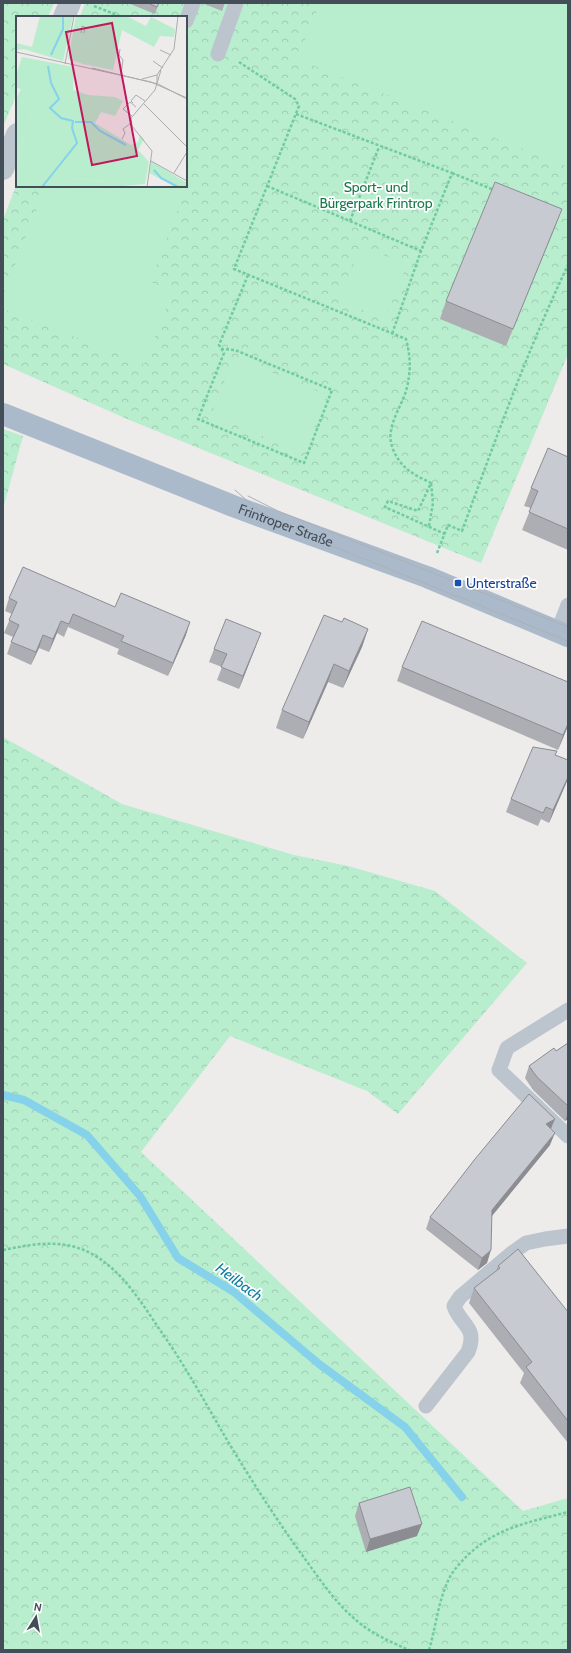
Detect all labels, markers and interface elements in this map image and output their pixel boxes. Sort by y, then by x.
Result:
inset map [16,16,187,187]
park label: Sport- und Bürgerpark Frintrop [319,178,433,212]
street label: Frintroper Straße [236,500,336,551]
place label: Unterstraße [466,574,537,592]
marker: Unterstraße [453,578,463,588]
water label: Heilbach [212,1259,266,1305]
north arrow [16,1597,56,1637]
text: N [33,1600,43,1615]

